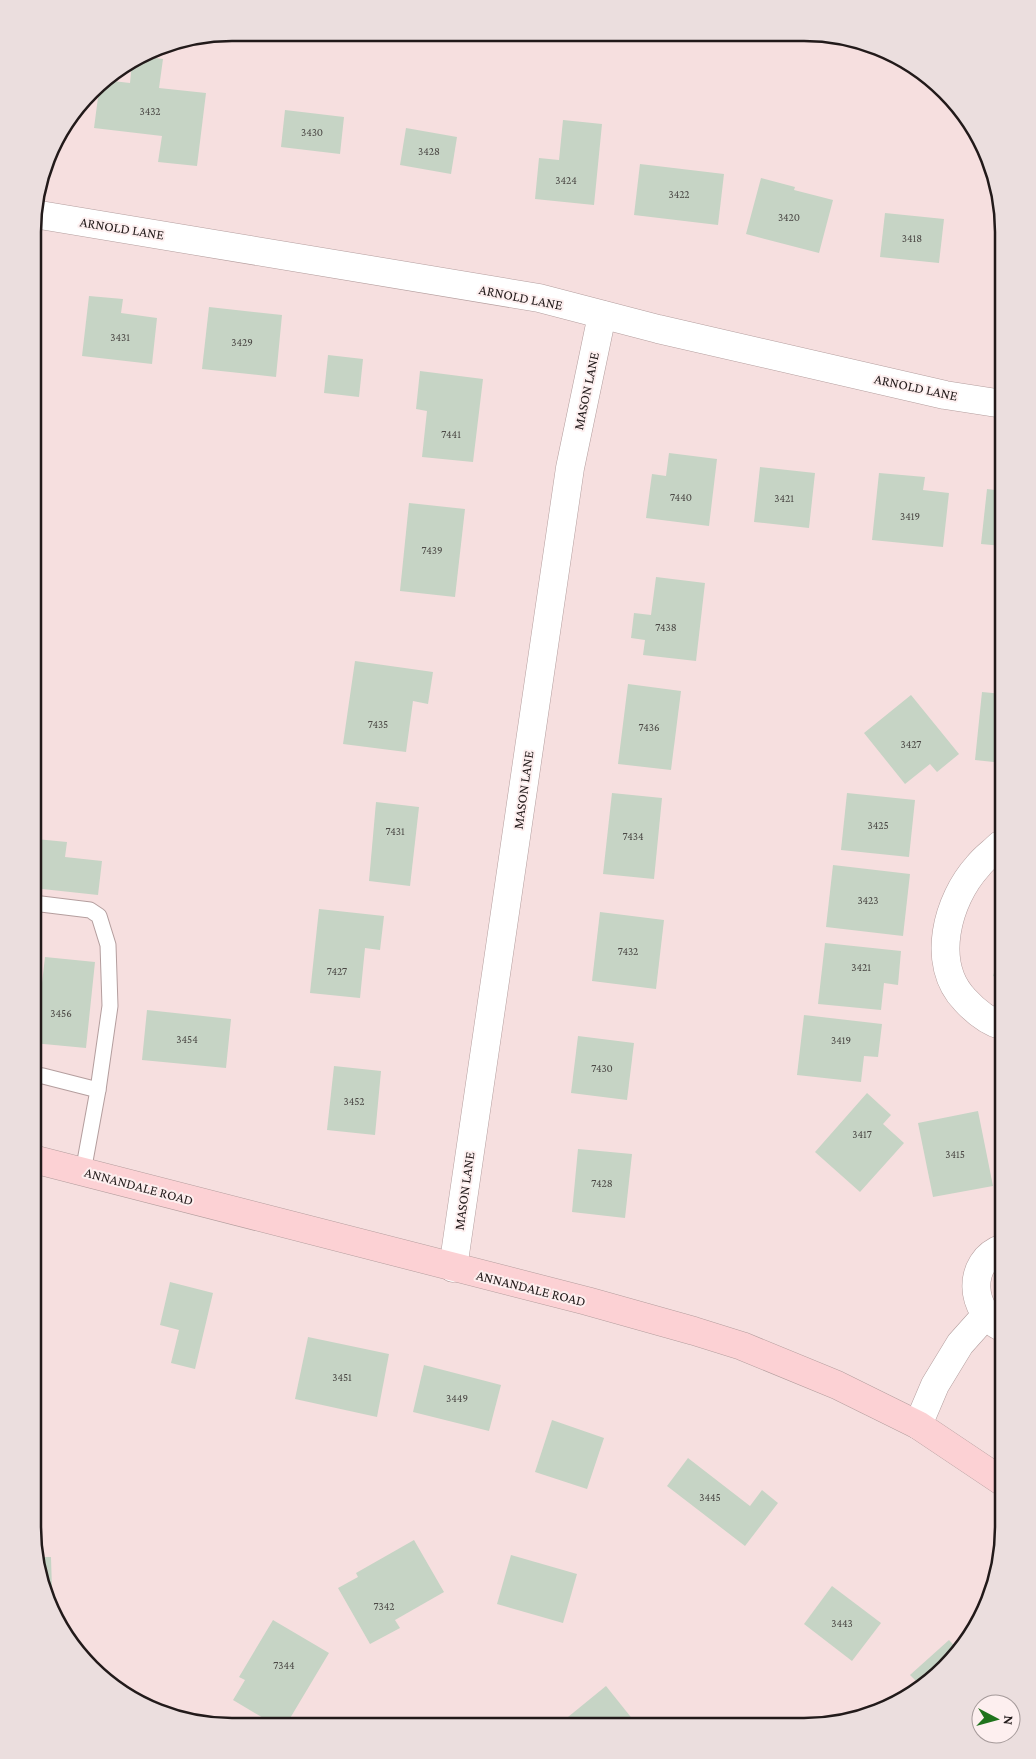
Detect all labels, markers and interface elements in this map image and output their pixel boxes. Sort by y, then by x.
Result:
house number: 3432 [139,105,161,117]
house number: 3430 [301,126,323,138]
house number: 3428 [418,145,440,157]
house number: 3424 [555,174,577,186]
house number: 3422 [668,188,690,200]
house number: 3420 [778,211,800,223]
street label: ARNOLD LANE [79,213,166,243]
house number: 3418 [902,232,922,244]
street label: ARNOLD LANE [478,281,565,313]
house number: 3431 [110,331,130,343]
house number: 3429 [231,336,253,348]
street label: MASON LANE [570,350,602,431]
street label: ARNOLD LANE [873,370,960,404]
house number: 7441 [441,428,461,440]
house number: 7440 [670,491,692,503]
house number: 3421 [774,492,794,504]
house number: 3419 [900,510,920,522]
house number: 7439 [422,544,442,556]
house number: 7438 [655,621,677,633]
house number: 7435 [368,718,388,730]
house number: 7436 [638,721,660,733]
house number: 3427 [901,738,921,750]
street label: MASON LANE [510,749,536,830]
house number: 3425 [867,819,889,831]
house number: 7431 [385,825,405,837]
house number: 7434 [622,830,644,842]
house number: 3423 [857,894,879,906]
house number: 7432 [618,945,638,957]
house number: 3421 [851,961,871,973]
house number: 7427 [327,965,347,977]
house number: 3456 [50,1007,72,1019]
house number: 3454 [176,1033,198,1045]
house number: 3419 [831,1034,851,1046]
house number: 7430 [591,1062,613,1074]
house number: 3452 [344,1095,364,1107]
house number: 3417 [852,1128,872,1140]
house number: 3415 [945,1148,965,1160]
street label: MASON LANE [451,1150,477,1231]
street label: ANNANDALE ROAD [83,1164,195,1208]
house number: 7428 [591,1177,613,1189]
street label: ANNANDALE ROAD [475,1267,587,1309]
house number: 3451 [332,1371,352,1383]
house number: 3449 [446,1392,468,1404]
house number: 3445 [699,1491,721,1503]
house number: 7342 [374,1600,394,1612]
house number: 3443 [831,1617,853,1629]
house number: 7344 [273,1659,295,1671]
north arrow [971,1694,1021,1744]
text: N [1000,1715,1017,1726]

